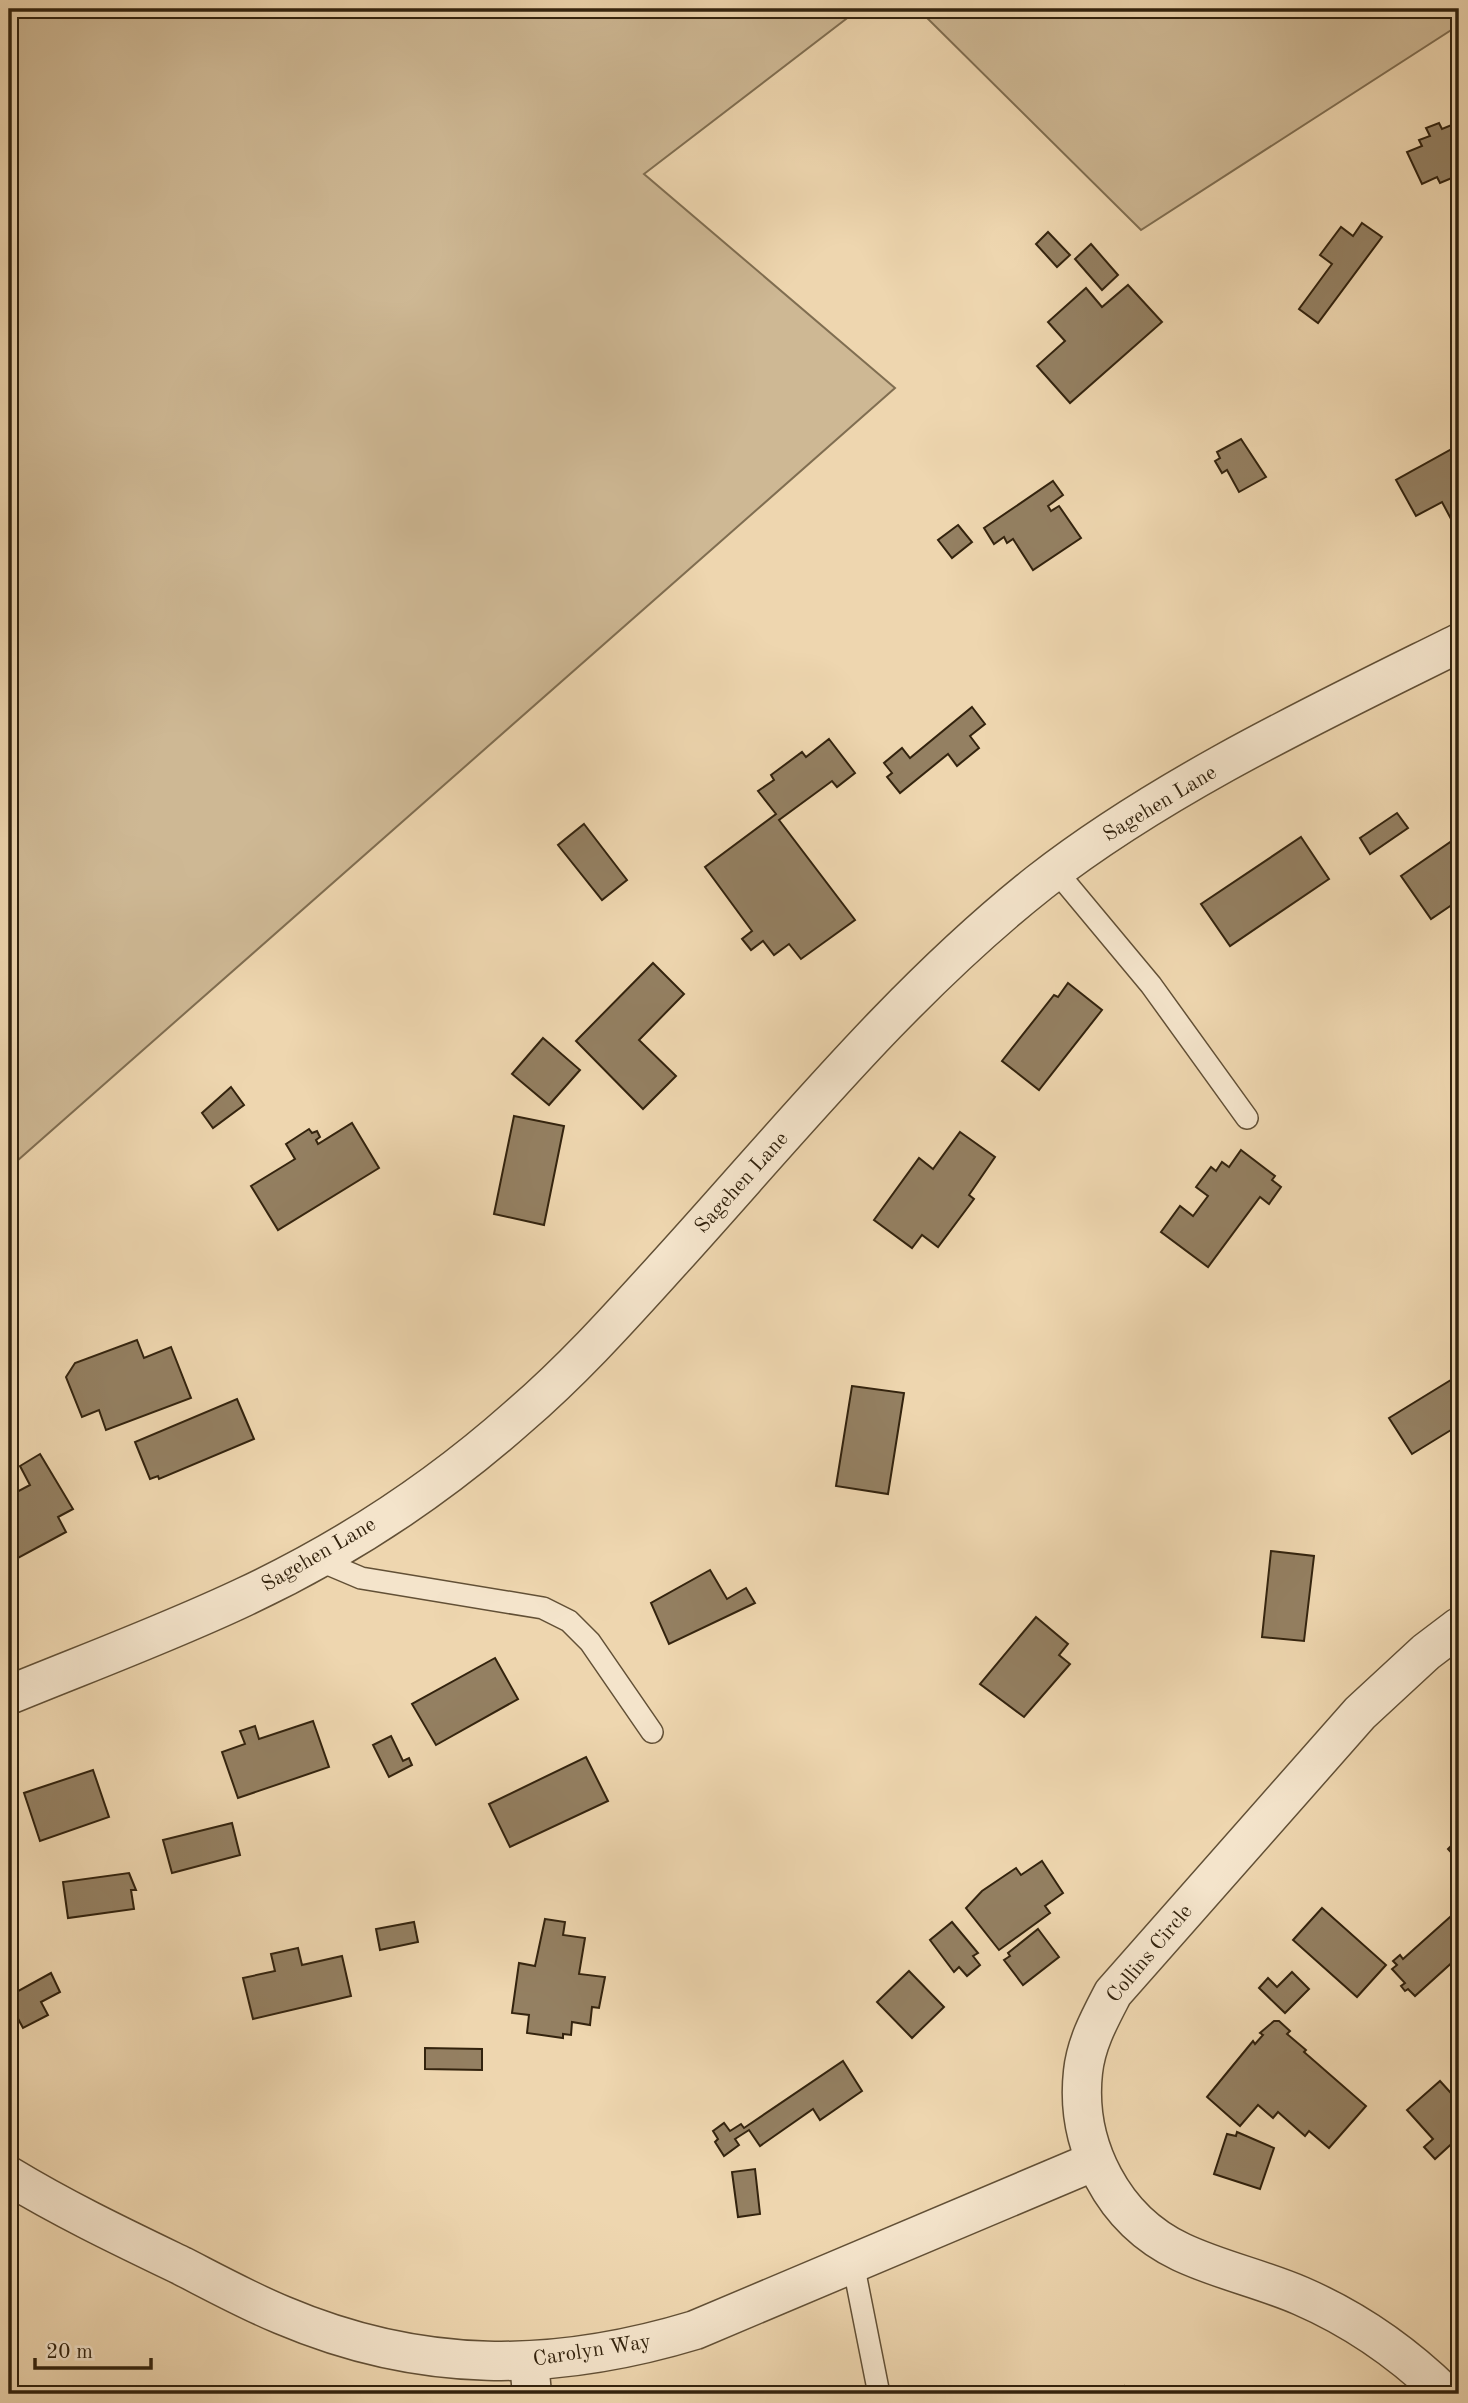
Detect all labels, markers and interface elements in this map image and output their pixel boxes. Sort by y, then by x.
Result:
street label: Sagehen Lane [1100,762,1220,846]
street label: Sagehen Lane [691,1128,793,1238]
street label: Sagehen Lane [258,1514,380,1596]
street label: Collins Circle [1103,1901,1197,2007]
scale bar [35,2326,150,2370]
street label: Carolyn Way [531,2331,653,2371]
text: 20 m [46,2342,93,2363]

